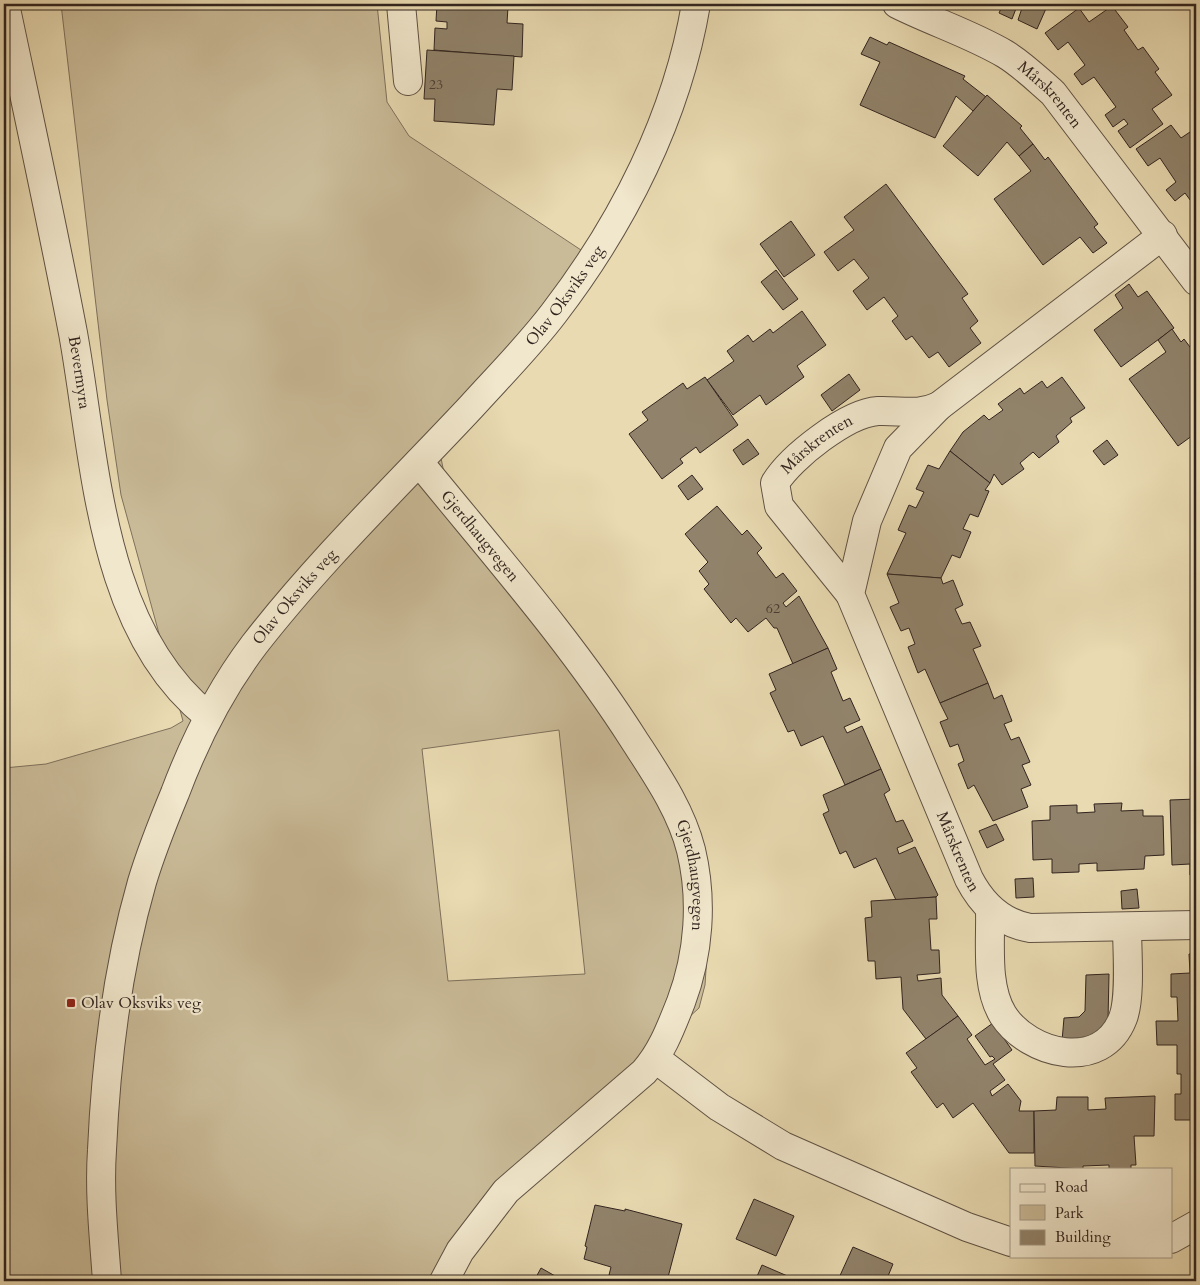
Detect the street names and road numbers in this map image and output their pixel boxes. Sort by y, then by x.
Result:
street label: Mårskrenten [1013,56,1087,133]
street label: Olav Oksviks veg [520,241,609,351]
street label: Bevermyra [63,334,96,411]
street label: Mårskrenten [776,409,856,479]
street label: Gjerdhaugvegen [436,486,524,587]
street label: Olav Oksviks veg [247,544,342,650]
street label: Mårskrenten [931,808,985,896]
street label: Gjerdhaugvegen [671,816,709,932]

